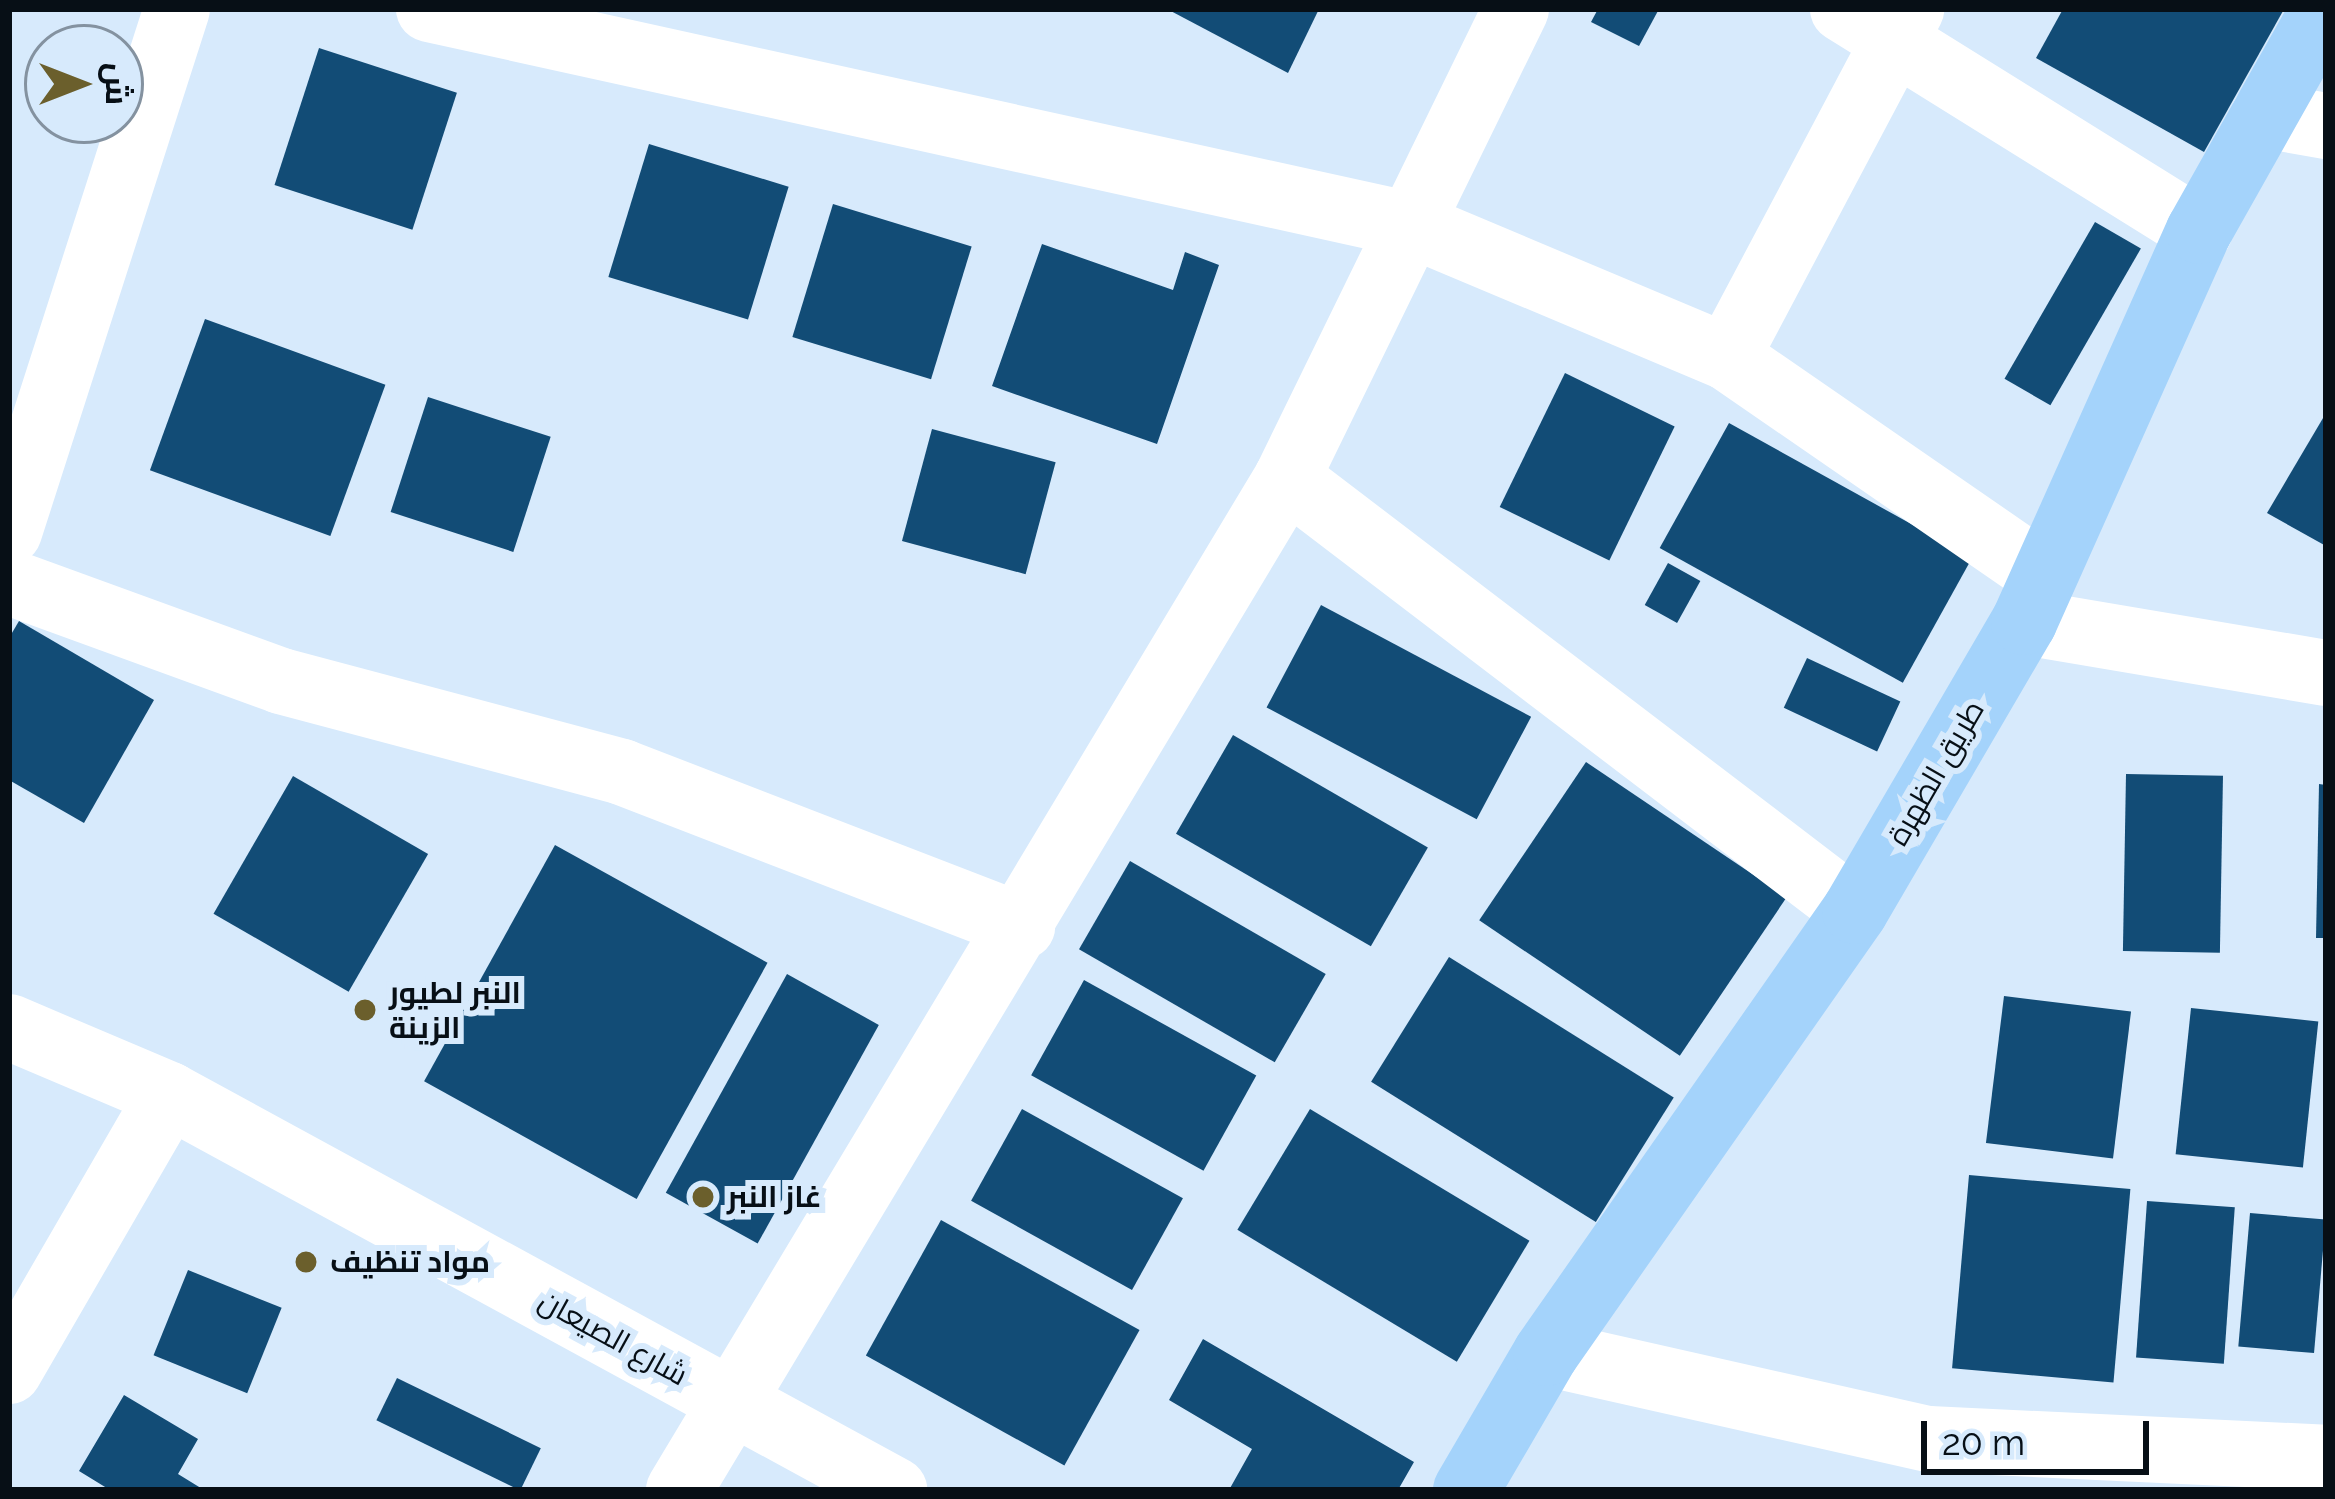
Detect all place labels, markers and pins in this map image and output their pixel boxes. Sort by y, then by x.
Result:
place label: النبر لطيور الزينة [389,975,521,1046]
marker: النبر لطيور الزينة [352,997,378,1023]
place label: غاز النبر [727,1179,822,1215]
marker: غاز النبر [690,1184,716,1210]
place label: مواد تنظيف [330,1244,490,1280]
marker: مواد تنظيف [293,1249,319,1275]

